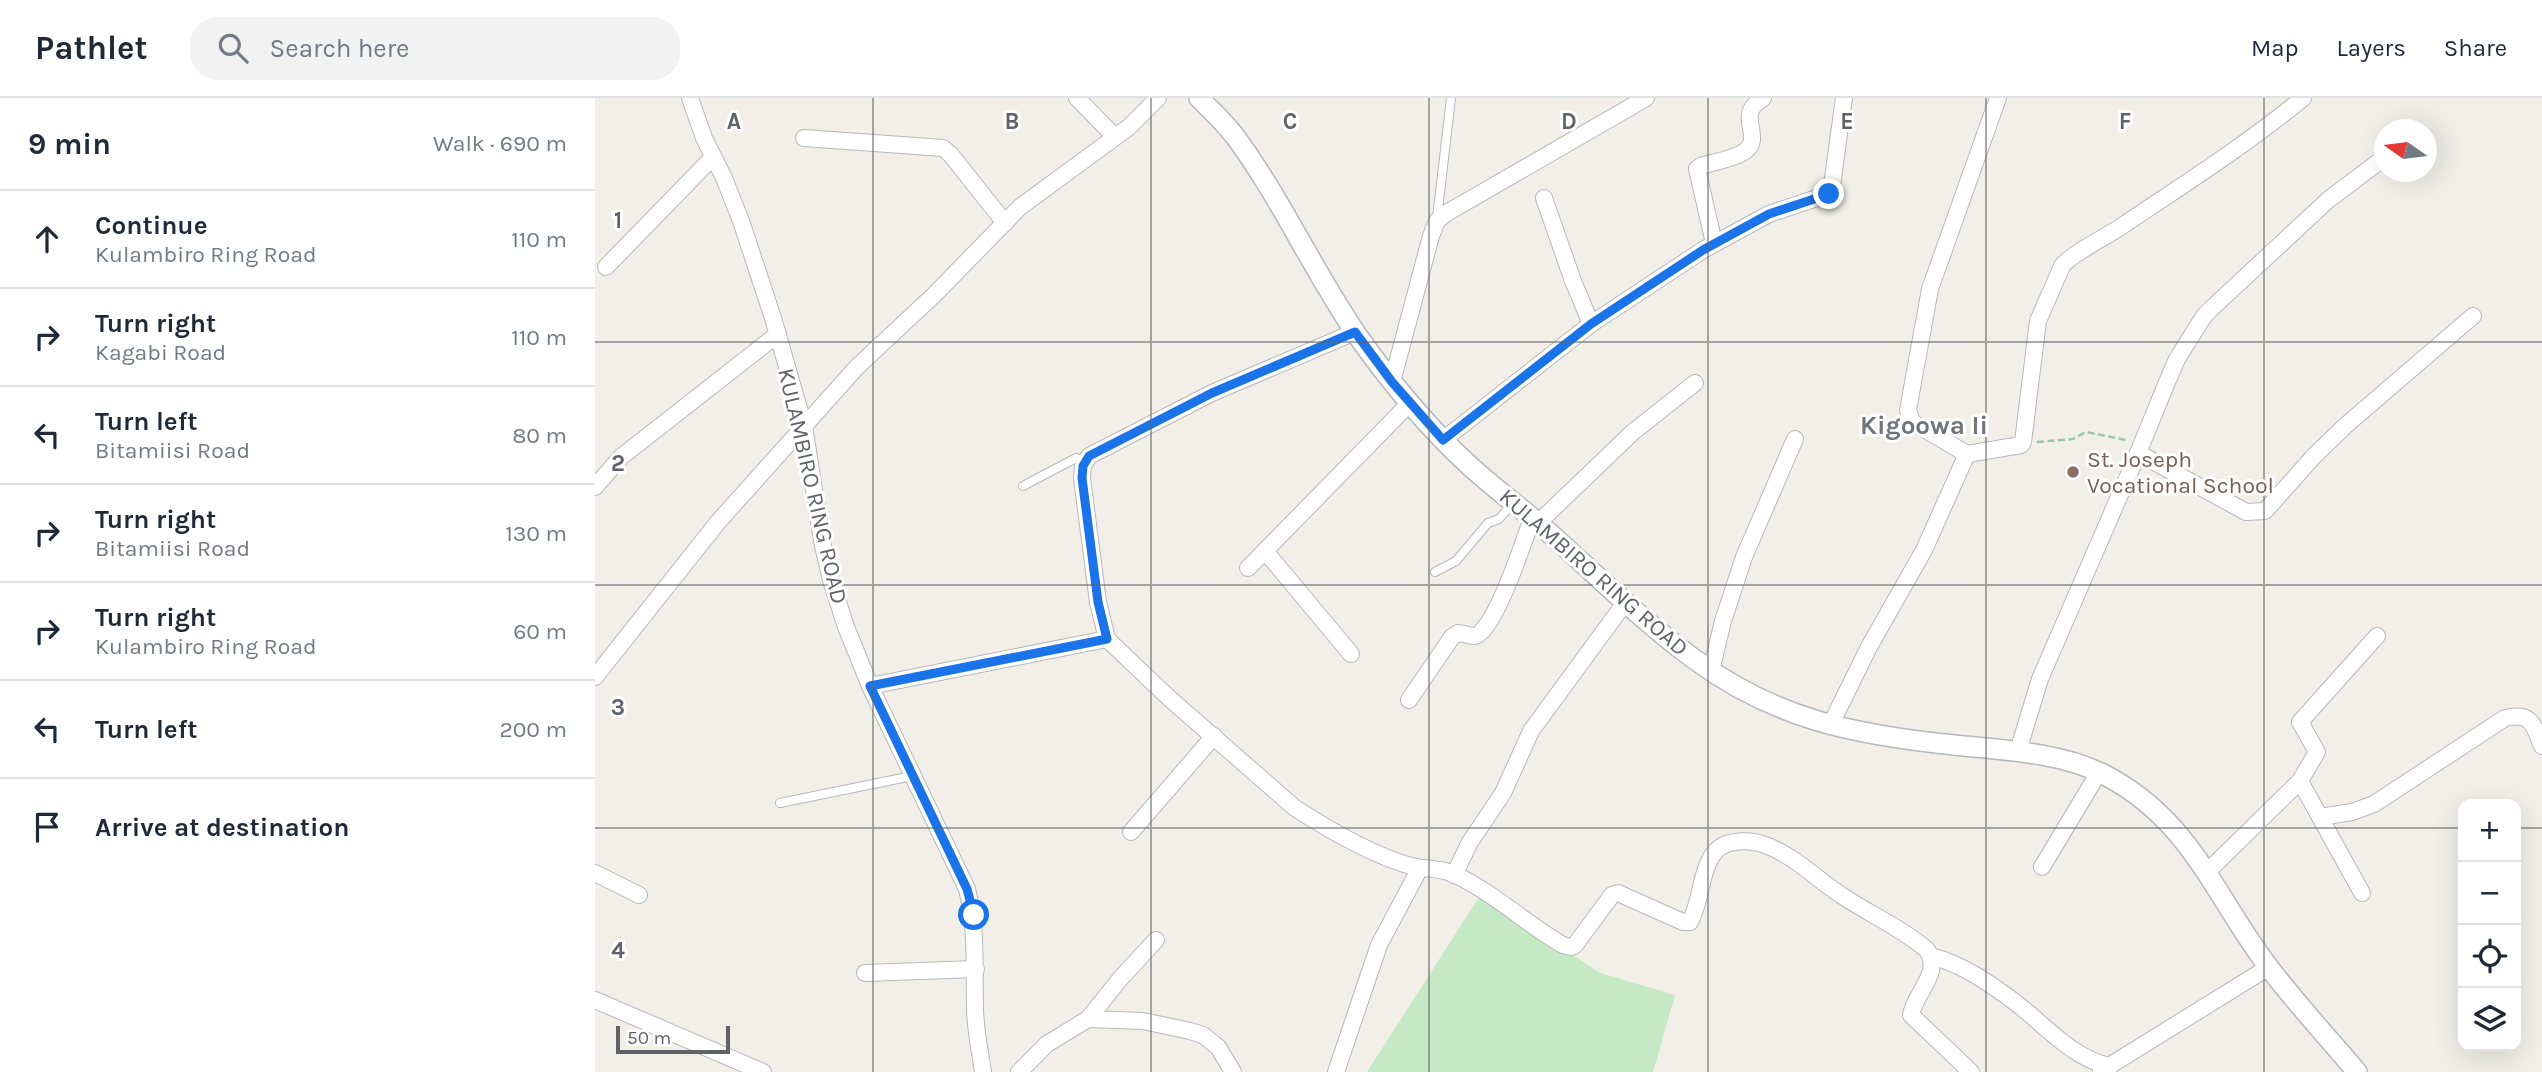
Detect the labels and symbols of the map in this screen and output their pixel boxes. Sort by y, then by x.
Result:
text: A [727,108,741,135]
text: B [1005,108,1019,135]
text: C [1283,108,1297,135]
text: D [1561,108,1577,135]
text: E [1840,108,1854,135]
text: F [2119,108,2131,135]
north arrow [2374,119,2437,182]
route end [1813,178,1844,209]
text: 1 [614,207,622,234]
street label: KULAMBIRO RING ROAD [772,365,853,607]
district label: Kigoowa Ii [1860,410,1988,441]
place label: St. Joseph Vocational School [2087,446,2274,499]
text: 2 [611,450,625,477]
marker: St. Joseph Vocational School [2065,464,2081,480]
street label: KULAMBIRO RING ROAD [1494,483,1694,662]
text: 3 [611,694,625,721]
route start [958,899,989,930]
text: 4 [611,937,625,964]
scale bar [616,1023,730,1055]

